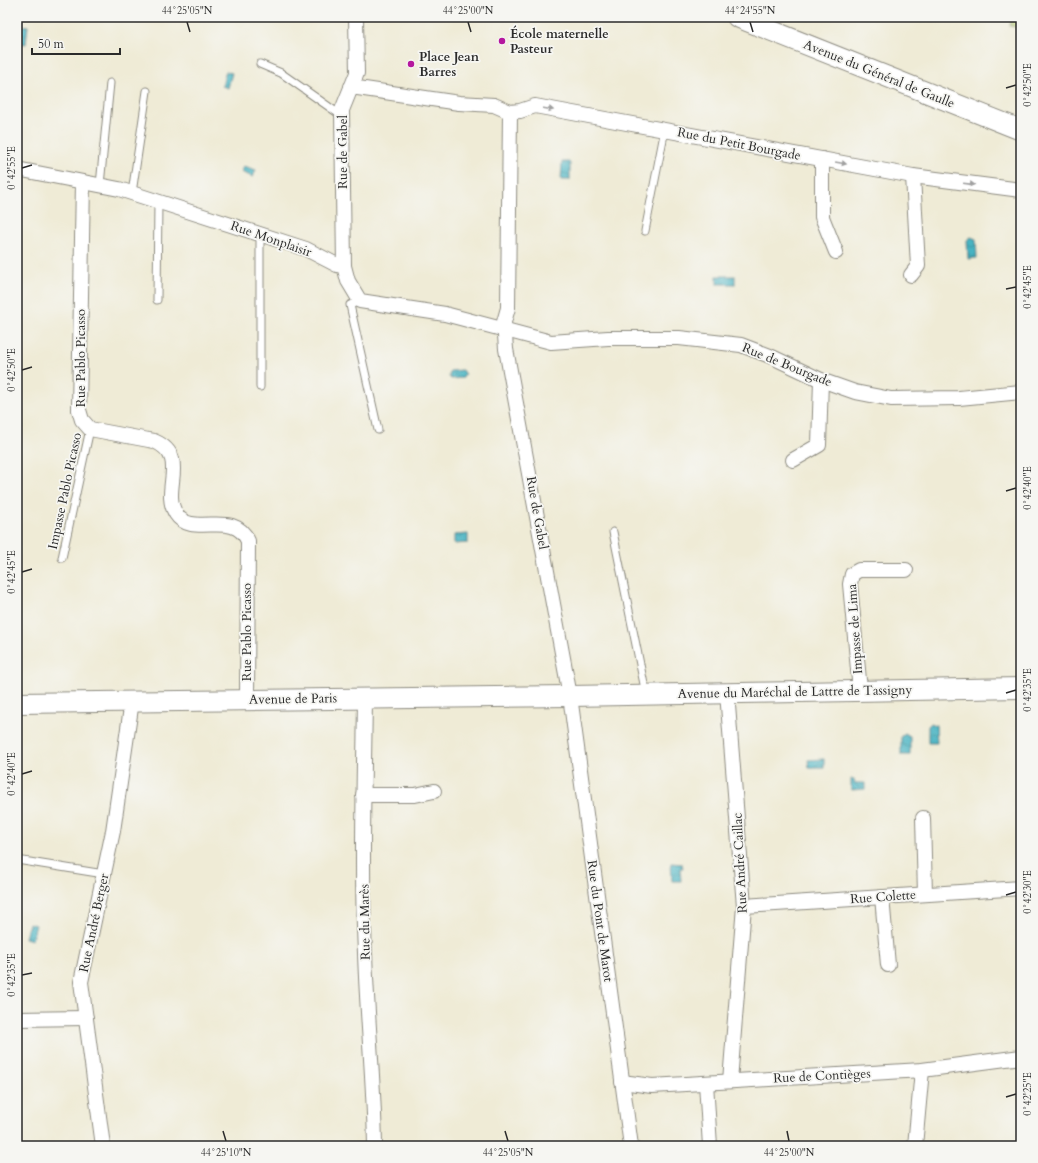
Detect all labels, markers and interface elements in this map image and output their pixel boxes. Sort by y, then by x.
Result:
text: 44°25'05"N [162,4,213,18]
text: 44°25'00"N [443,4,494,18]
text: 44°24'55"N [725,4,776,18]
place label: École maternelle Pasteur [510,25,609,58]
scale bar [32,30,120,56]
street label: Avenue du Général de Gaulle [801,35,957,113]
text: 50 m [38,36,65,52]
marker: École maternelle Pasteur [497,36,507,46]
place label: Place Jean Barres [419,48,480,81]
marker: Place Jean Barres [406,59,416,69]
text: 0°42'50"E [1021,63,1035,107]
one-way arrow [542,106,554,112]
street label: Rue de Gabel [334,114,352,189]
street label: Rue du Petit Bourgade [676,123,802,165]
text: 0°42'55"E [5,146,19,190]
one-way arrow [835,160,847,166]
one-way arrow [963,181,976,187]
street label: Rue Monplaisir [228,217,314,261]
text: 0°42'45"E [1021,265,1035,309]
street label: Rue Pablo Picasso [72,309,90,407]
street label: Rue de Bourgade [739,339,835,391]
text: 0°42'50"E [5,348,19,392]
street label: Impasse Pablo Picasso [44,431,86,551]
text: 0°42'40"E [1021,466,1035,510]
street label: Rue de Gabel [522,475,552,552]
text: 0°42'45"E [5,550,19,594]
street label: Rue Pablo Picasso [238,583,256,681]
street label: Impasse de Lima [843,583,867,675]
text: 0°42'35"E [1021,668,1035,712]
street label: Avenue du Maréchal de Lattre de Tassigny [678,681,913,703]
street label: Avenue de Paris [249,689,337,709]
text: 0°42'40"E [5,752,19,796]
street label: Rue André Caillac [728,812,752,914]
street label: Rue du Pont de Marot [583,859,617,983]
text: 0°42'30"E [1021,870,1035,914]
street label: Rue André Berger [75,872,113,974]
street label: Rue du Marès [355,884,375,960]
street label: Rue Colette [850,886,917,908]
text: 0°42'35"E [5,953,19,997]
street label: Rue de Contièges [773,1064,871,1088]
text: 0°42'25"E [1021,1072,1035,1116]
text: 44°25'10"N [201,1146,252,1160]
text: 44°25'05"N [483,1146,534,1160]
text: 44°25'00"N [764,1146,815,1160]

